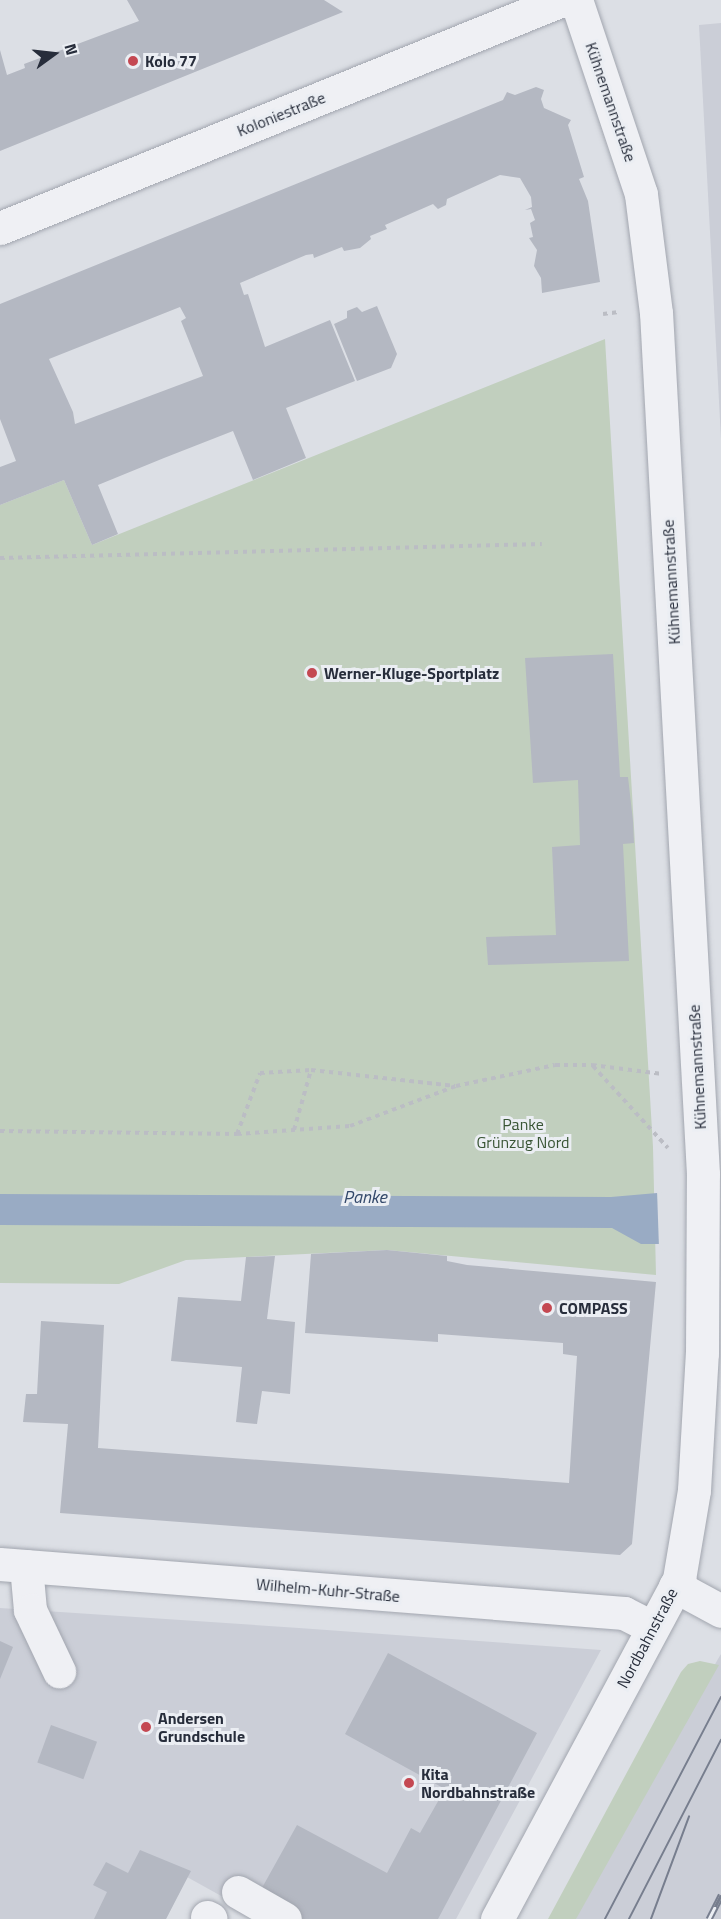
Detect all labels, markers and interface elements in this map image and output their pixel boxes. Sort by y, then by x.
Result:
north arrow [24,24,84,84]
street label: Kühnemannstraße [582,40,640,164]
text: N [58,41,84,58]
place label: Kolo 77 [145,51,197,71]
marker: Kolo 77 [126,54,140,68]
street label: Koloniestraße [234,88,328,140]
street label: Kühnemannstraße [658,519,684,645]
place label: Werner-Kluge-Sportplatz [324,663,499,683]
marker: Werner-Kluge-Sportplatz [305,666,319,680]
street label: Kühnemannstraße [684,1004,710,1130]
park label: Panke Grünzug Nord [477,1114,569,1152]
water label: Panke [343,1186,387,1208]
place label: COMPASS [559,1298,628,1318]
marker: COMPASS [540,1301,554,1315]
street label: Wilhelm-Kuhr-Straße [255,1574,401,1606]
street label: Nordbahnstraße [613,1585,681,1691]
place label: Andersen Grundschule [158,1708,245,1746]
marker: Andersen Grundschule [139,1720,153,1734]
place label: Kita Nordbahnstraße [421,1764,535,1802]
marker: Kita Nordbahnstraße [402,1776,416,1790]

